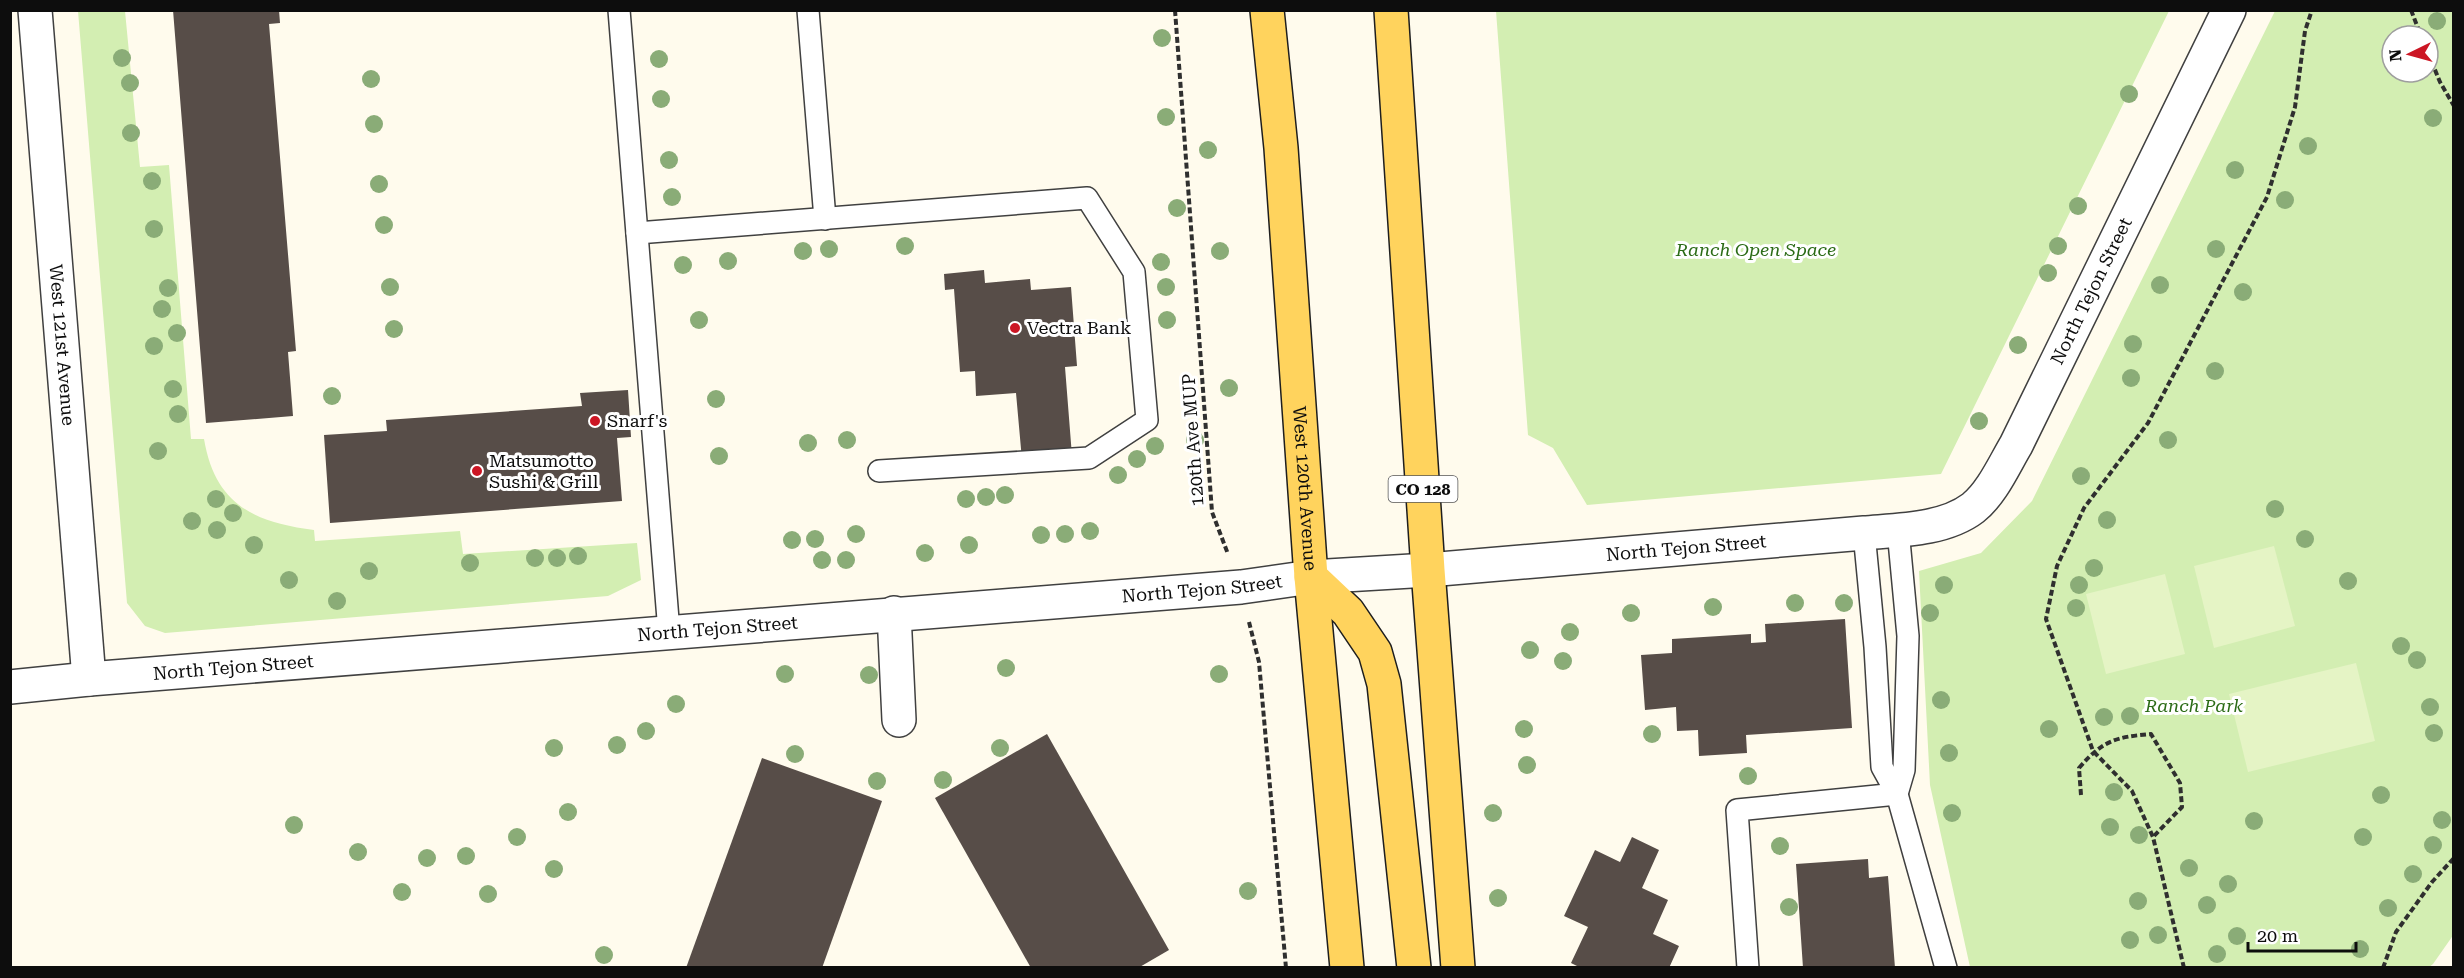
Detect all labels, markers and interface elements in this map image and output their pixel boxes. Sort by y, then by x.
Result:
north arrow [2380,24,2440,84]
text: N [2386,48,2406,62]
street label: North Tejon Street [2046,214,2136,368]
park label: Ranch Open Space [1675,239,1836,260]
street label: West 121st Avenue [46,263,80,427]
place label: Vectra Bank [1027,317,1131,338]
marker: Vectra Bank [1008,321,1022,335]
street label: 120th Ave MUP [1177,373,1208,507]
street label: West 120th Avenue [1289,405,1322,572]
place label: Snarf's [607,410,667,431]
marker: Snarf's [588,414,602,428]
place label: Matsumotto Sushi & Grill [489,450,599,492]
marker: Matsumotto Sushi & Grill [470,464,484,478]
road number: CO 128 [1388,476,1458,502]
street label: North Tejon Street [1605,530,1767,565]
street label: North Tejon Street [1121,570,1284,606]
street label: North Tejon Street [637,611,799,645]
street label: North Tejon Street [152,650,314,684]
park label: Ranch Park [2144,695,2243,716]
scale bar [2248,915,2356,953]
text: 20 m [2257,925,2298,946]

